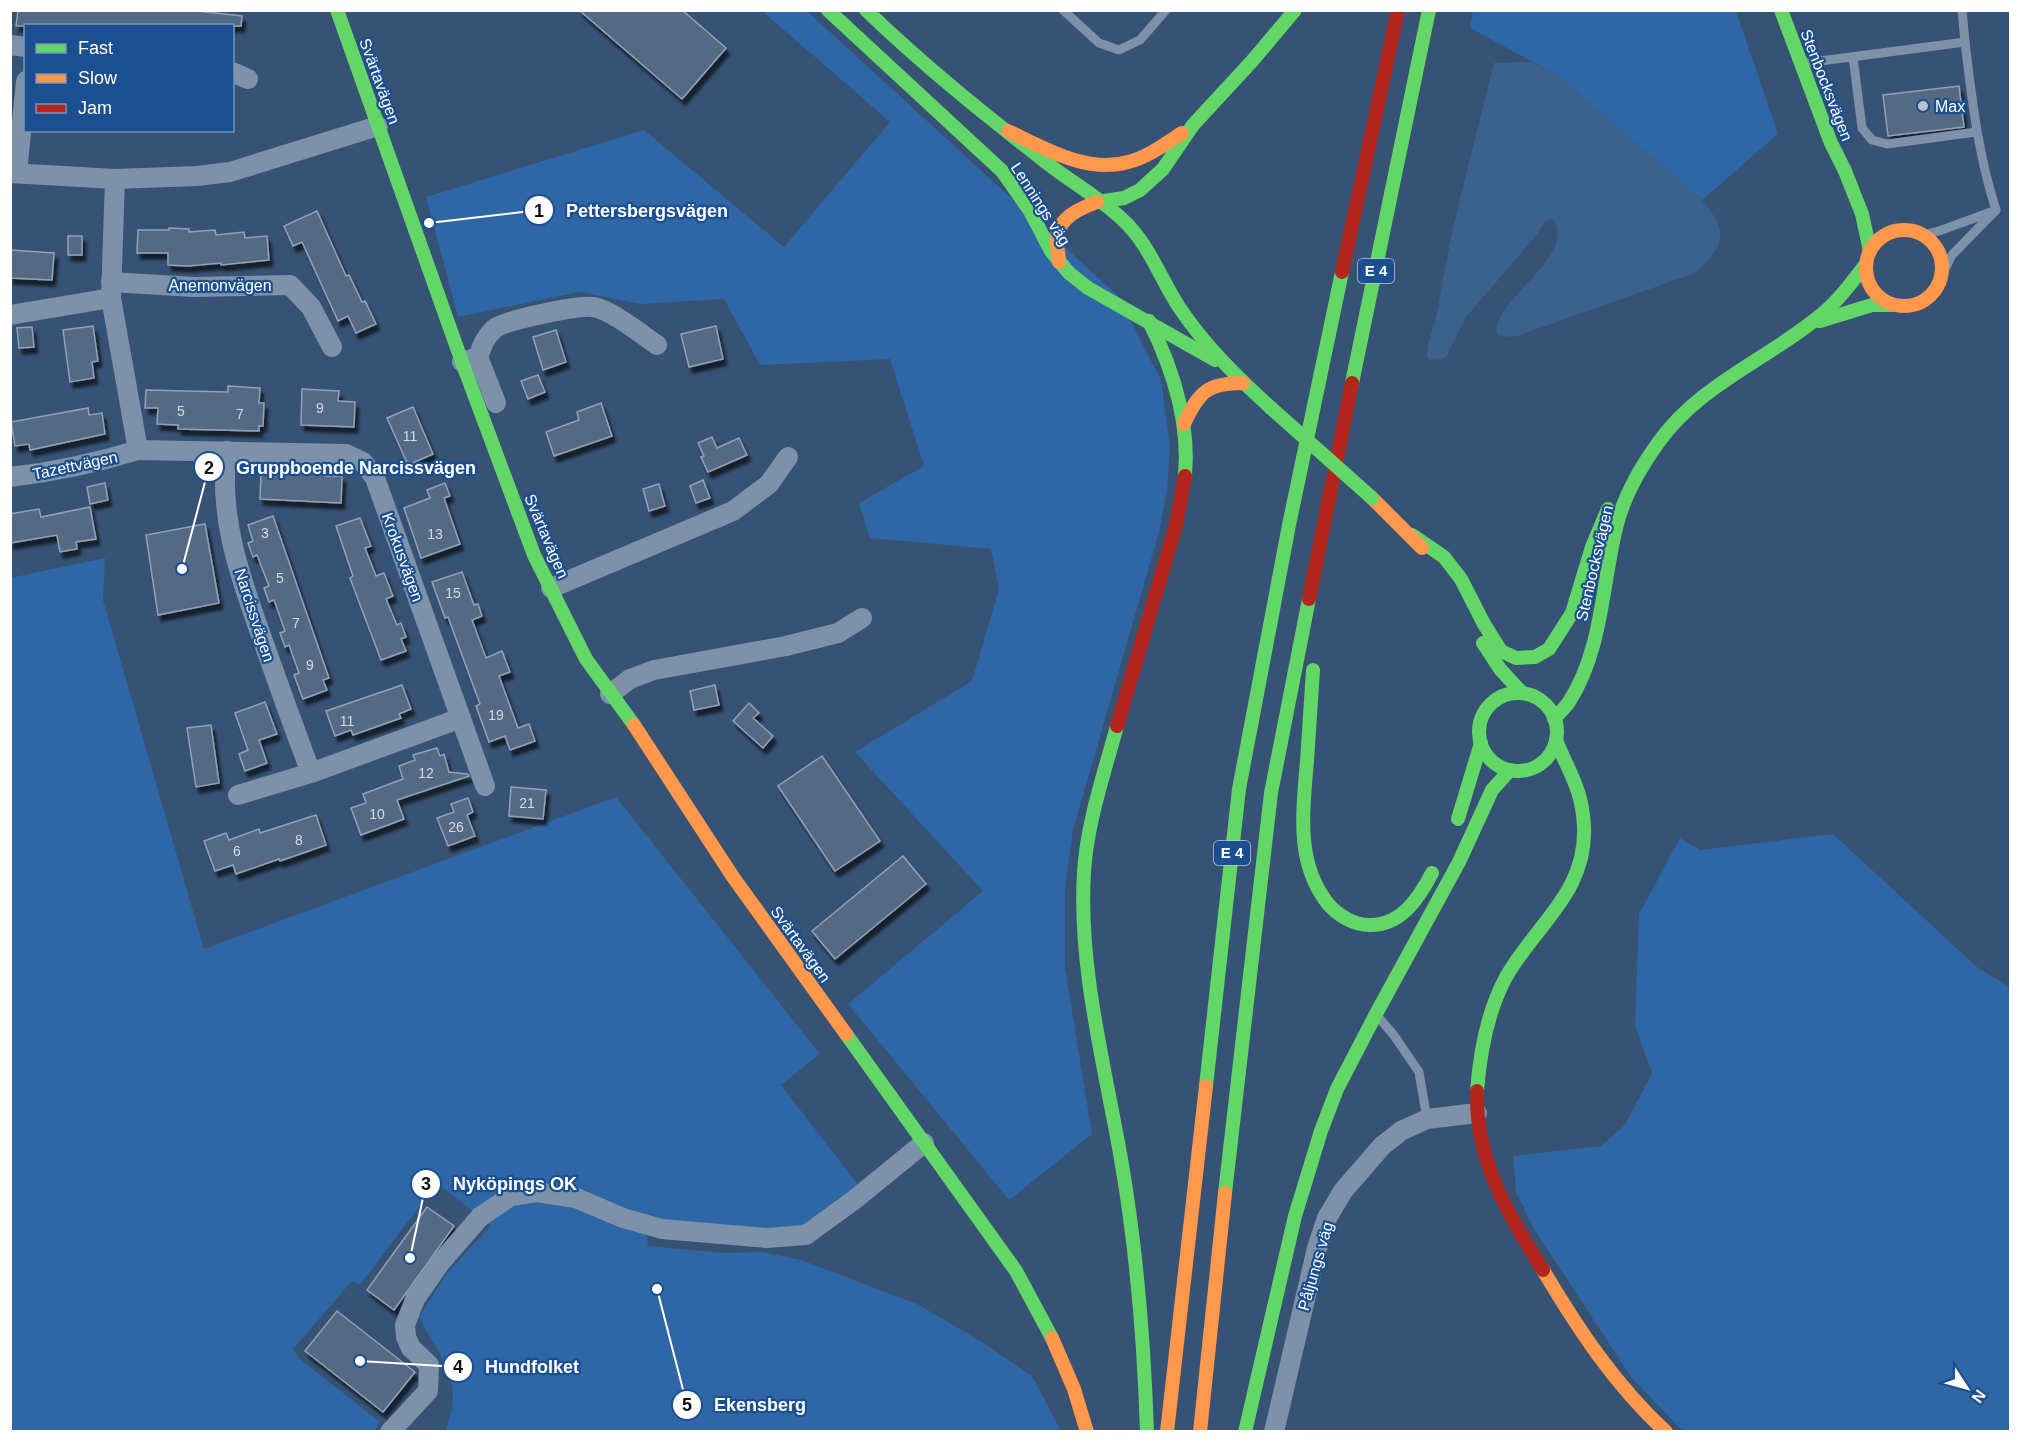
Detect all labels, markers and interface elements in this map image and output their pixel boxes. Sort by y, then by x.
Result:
legend [24,24,234,132]
street label: Stenbocksvägen [1797,27,1856,143]
street label: Svärtavägen [356,36,403,126]
text: Fast [78,38,113,58]
text: Slow [78,68,118,88]
text: Jam [78,98,112,118]
place label: Max [1935,98,1965,115]
marker: Max [1916,99,1930,113]
street label: Lennings väg [1008,160,1074,249]
callout: Pettersbergsvägen [524,192,740,228]
text: 1 [534,201,544,221]
text: Pettersbergsvägen [566,201,728,221]
road number: E 4 [1358,259,1394,283]
street label: Anemonvägen [168,277,272,294]
house number: 9 [316,400,324,416]
house number: 5 [177,403,185,419]
house number: 7 [236,406,244,422]
house number: 11 [403,428,417,444]
street label: Tazettvägen [31,448,119,483]
callout: Gruppboende Narcissvägen [194,449,488,485]
text: 2 [204,458,214,478]
text: Gruppboende Narcissvägen [236,458,476,478]
street label: Svärtavägen [521,492,572,581]
street label: Stenbocksvägen [1573,504,1616,623]
street label: Krokusvägen [379,510,426,604]
house number: 3 [261,525,269,541]
house number: 13 [427,526,443,542]
street label: Narcissvägen [231,566,278,664]
house number: 5 [276,570,284,586]
house number: 15 [445,585,461,601]
house number: 7 [292,615,300,631]
house number: 9 [306,657,314,673]
house number: 19 [488,707,504,723]
house number: 11 [340,713,354,729]
house number: 12 [418,765,434,781]
house number: 21 [519,795,535,811]
house number: 10 [369,806,385,822]
house number: 26 [448,819,464,835]
house number: 8 [295,832,303,848]
road number: E 4 [1214,841,1250,865]
house number: 6 [233,843,241,859]
street label: Svärtavägen [767,903,834,986]
callout: Nyköpings OK [411,1166,589,1202]
text: 3 [421,1174,431,1194]
text: Nyköpings OK [453,1174,577,1194]
street label: Påljungs väg [1295,1220,1336,1313]
callout: Hundfolket [443,1349,591,1385]
text: 4 [453,1357,463,1377]
text: Hundfolket [485,1357,579,1377]
north arrow [1937,1358,1997,1418]
callout: Ekensberg [672,1387,818,1423]
text: N [1968,1387,1989,1406]
text: 5 [682,1395,692,1415]
text: Ekensberg [714,1395,806,1415]

